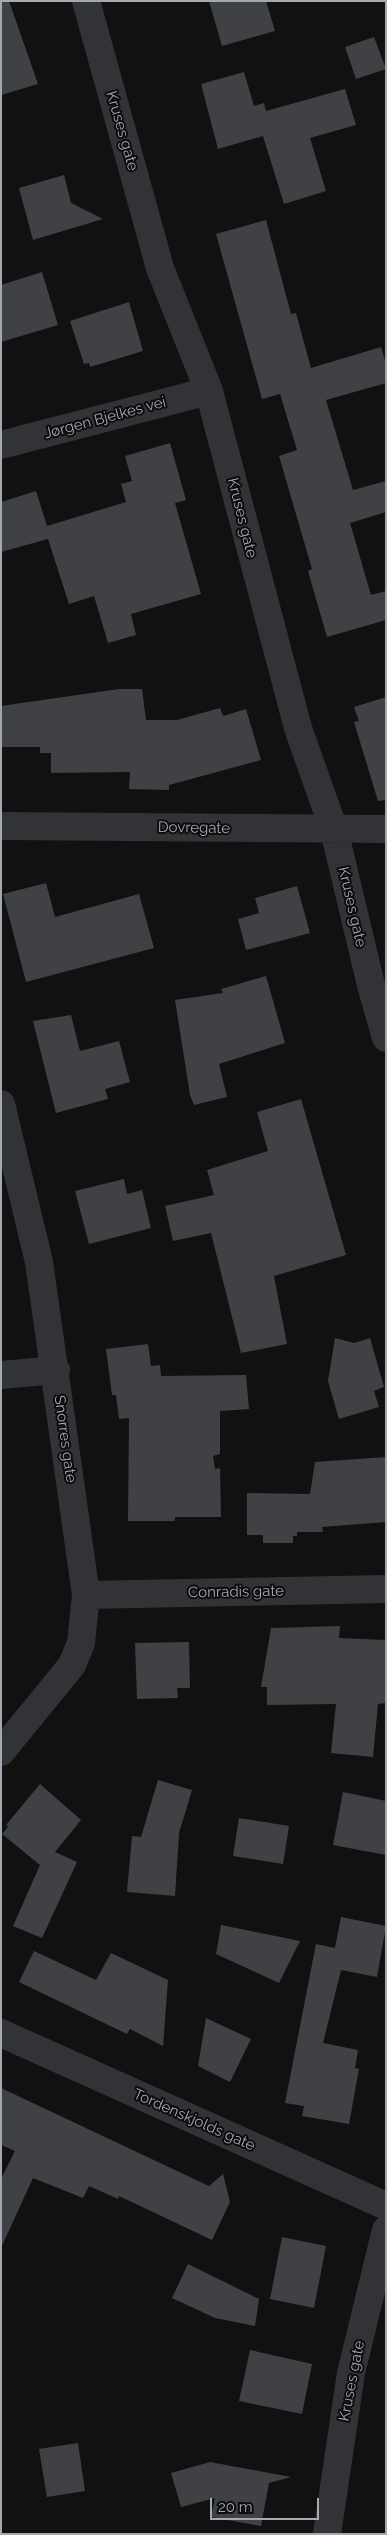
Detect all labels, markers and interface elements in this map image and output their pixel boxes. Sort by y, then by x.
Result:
street label: Kruses gate [102,89,142,173]
street label: Jørgen Bjelkes vei [42,393,168,443]
street label: Kruses gate [223,476,261,560]
street label: Dovregate [158,818,230,838]
street label: Kruses gate [334,865,370,949]
street label: Snorres gate [50,1394,80,1484]
street label: Conradis gate [188,1582,284,1602]
street label: Tordenskjolds gate [130,2085,258,2155]
street label: Kruses gate [335,2339,369,2423]
scale bar [212,2488,321,2520]
text: 20 m [218,2498,253,2516]

